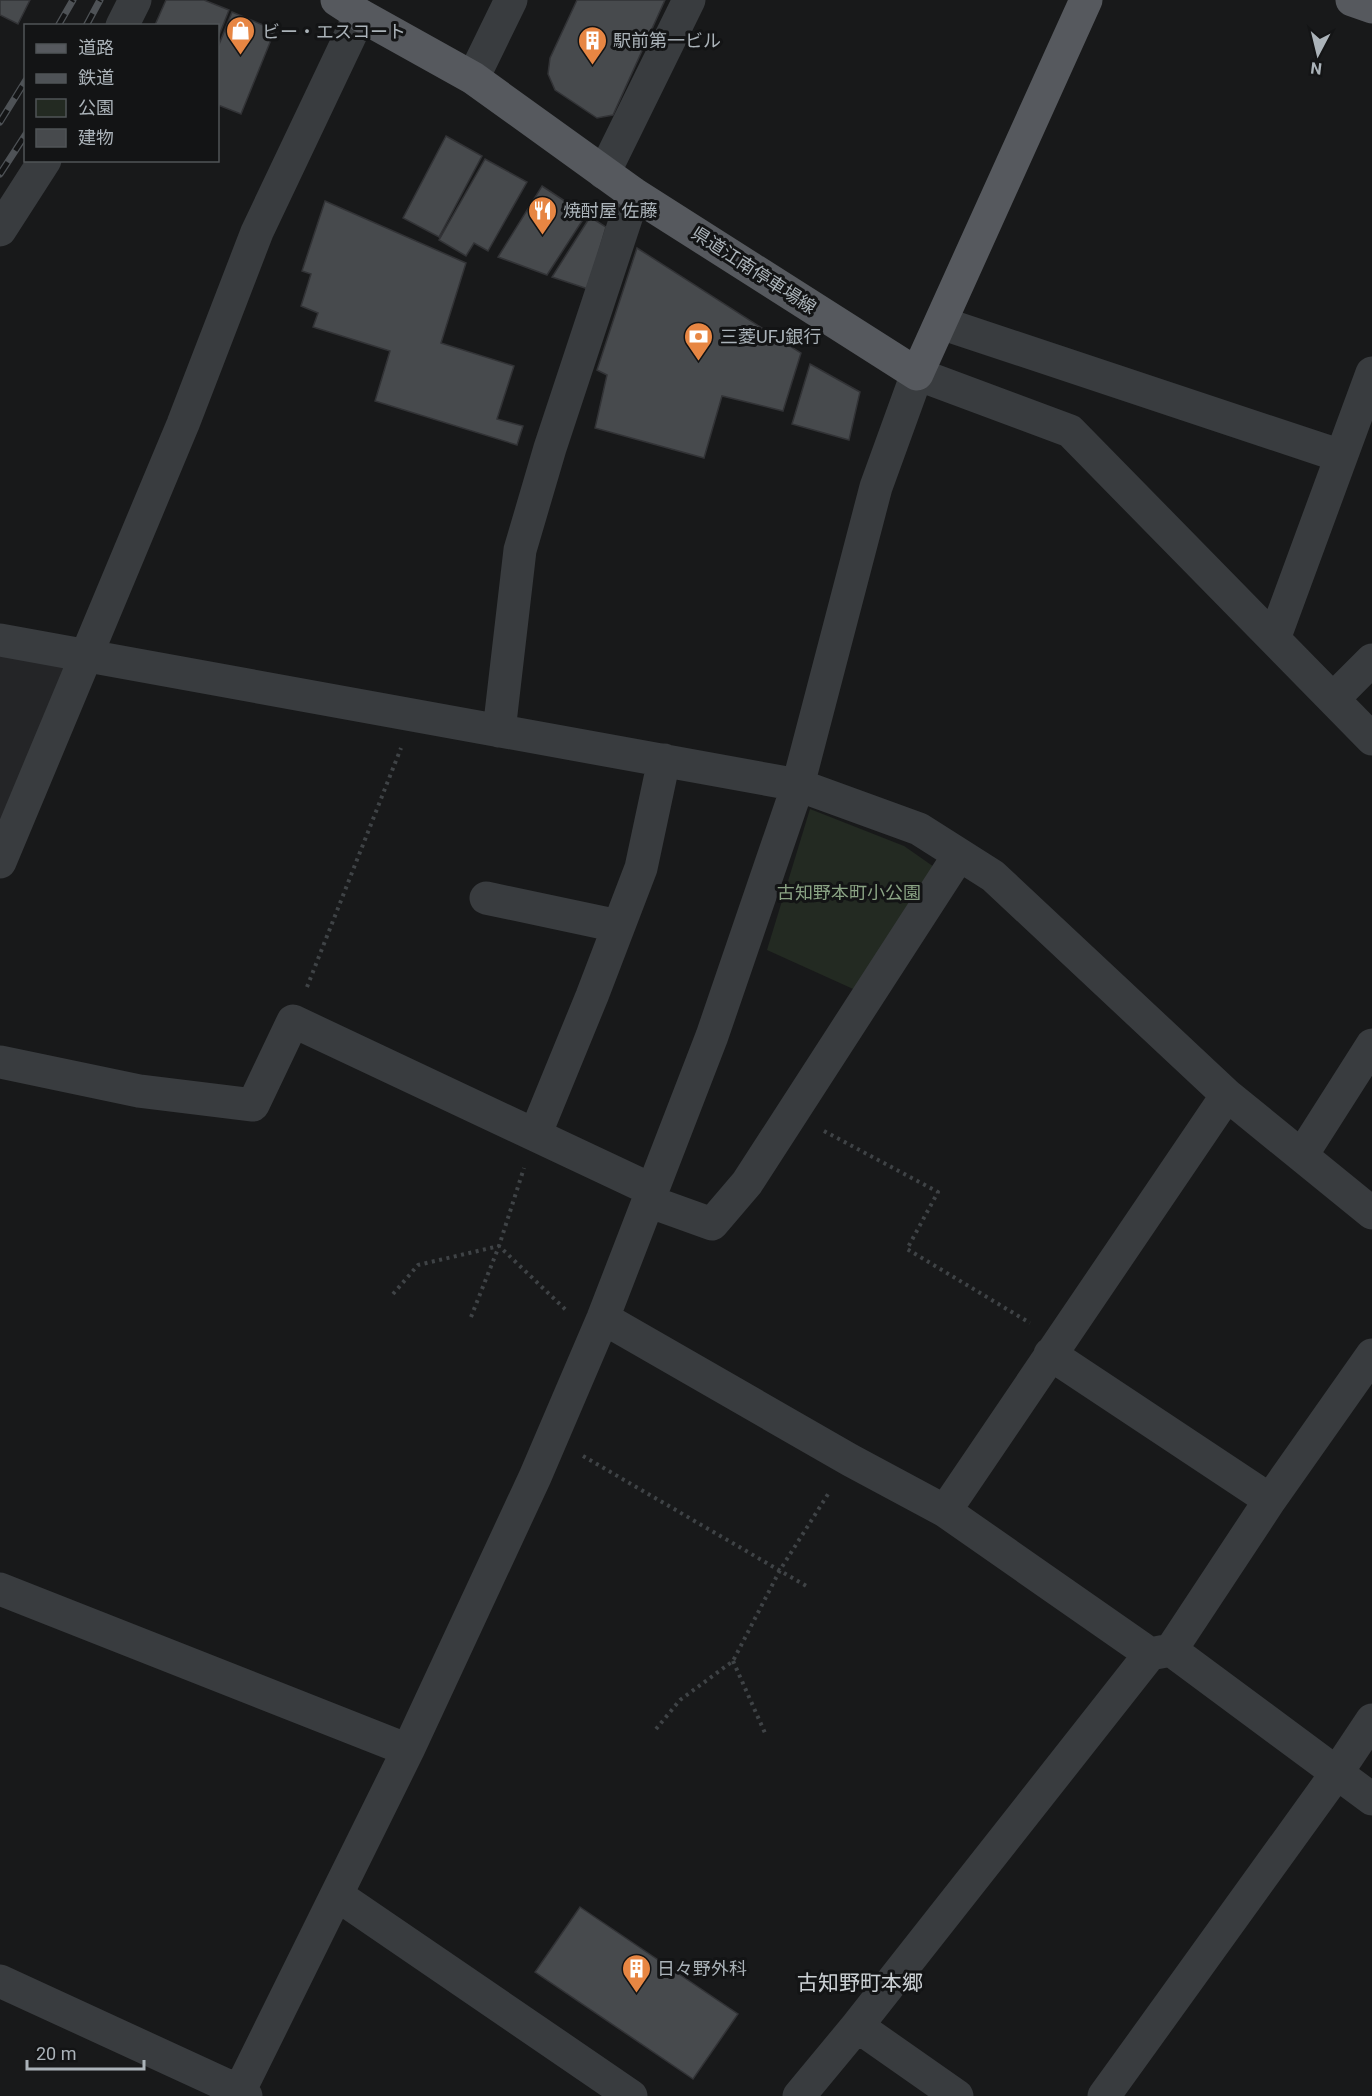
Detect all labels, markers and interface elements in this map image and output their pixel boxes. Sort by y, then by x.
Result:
shop icon: ビー・エスコート [225,15,257,57]
place label: ビー・エスコート [262,21,406,42]
legend [24,24,219,162]
building icon: 駅前第一ビル [576,24,608,66]
north arrow [1288,24,1348,84]
place label: 駅前第一ビル [613,30,721,51]
text: 道路 [78,37,114,58]
text: N [1309,58,1323,79]
text: 鉄道 [78,67,114,88]
text: 公園 [78,97,114,118]
text: 建物 [78,127,114,148]
restaurant icon: 焼酎屋 佐藤 [526,194,558,236]
place label: 焼酎屋 佐藤 [563,200,657,221]
street label: 県道江南停車場線 [688,222,820,318]
bank icon: 三菱UFJ銀行 [683,320,715,362]
place label: 三菱UFJ銀行 [720,326,821,347]
park label: 古知野本町小公園 [777,882,921,903]
building icon: 日々野外科 [620,1952,652,1994]
place label: 日々野外科 [657,1958,747,1979]
district label: 古知野町本郷 [797,1971,923,1995]
scale bar [27,2033,144,2071]
text: 20 m [36,2043,76,2064]

